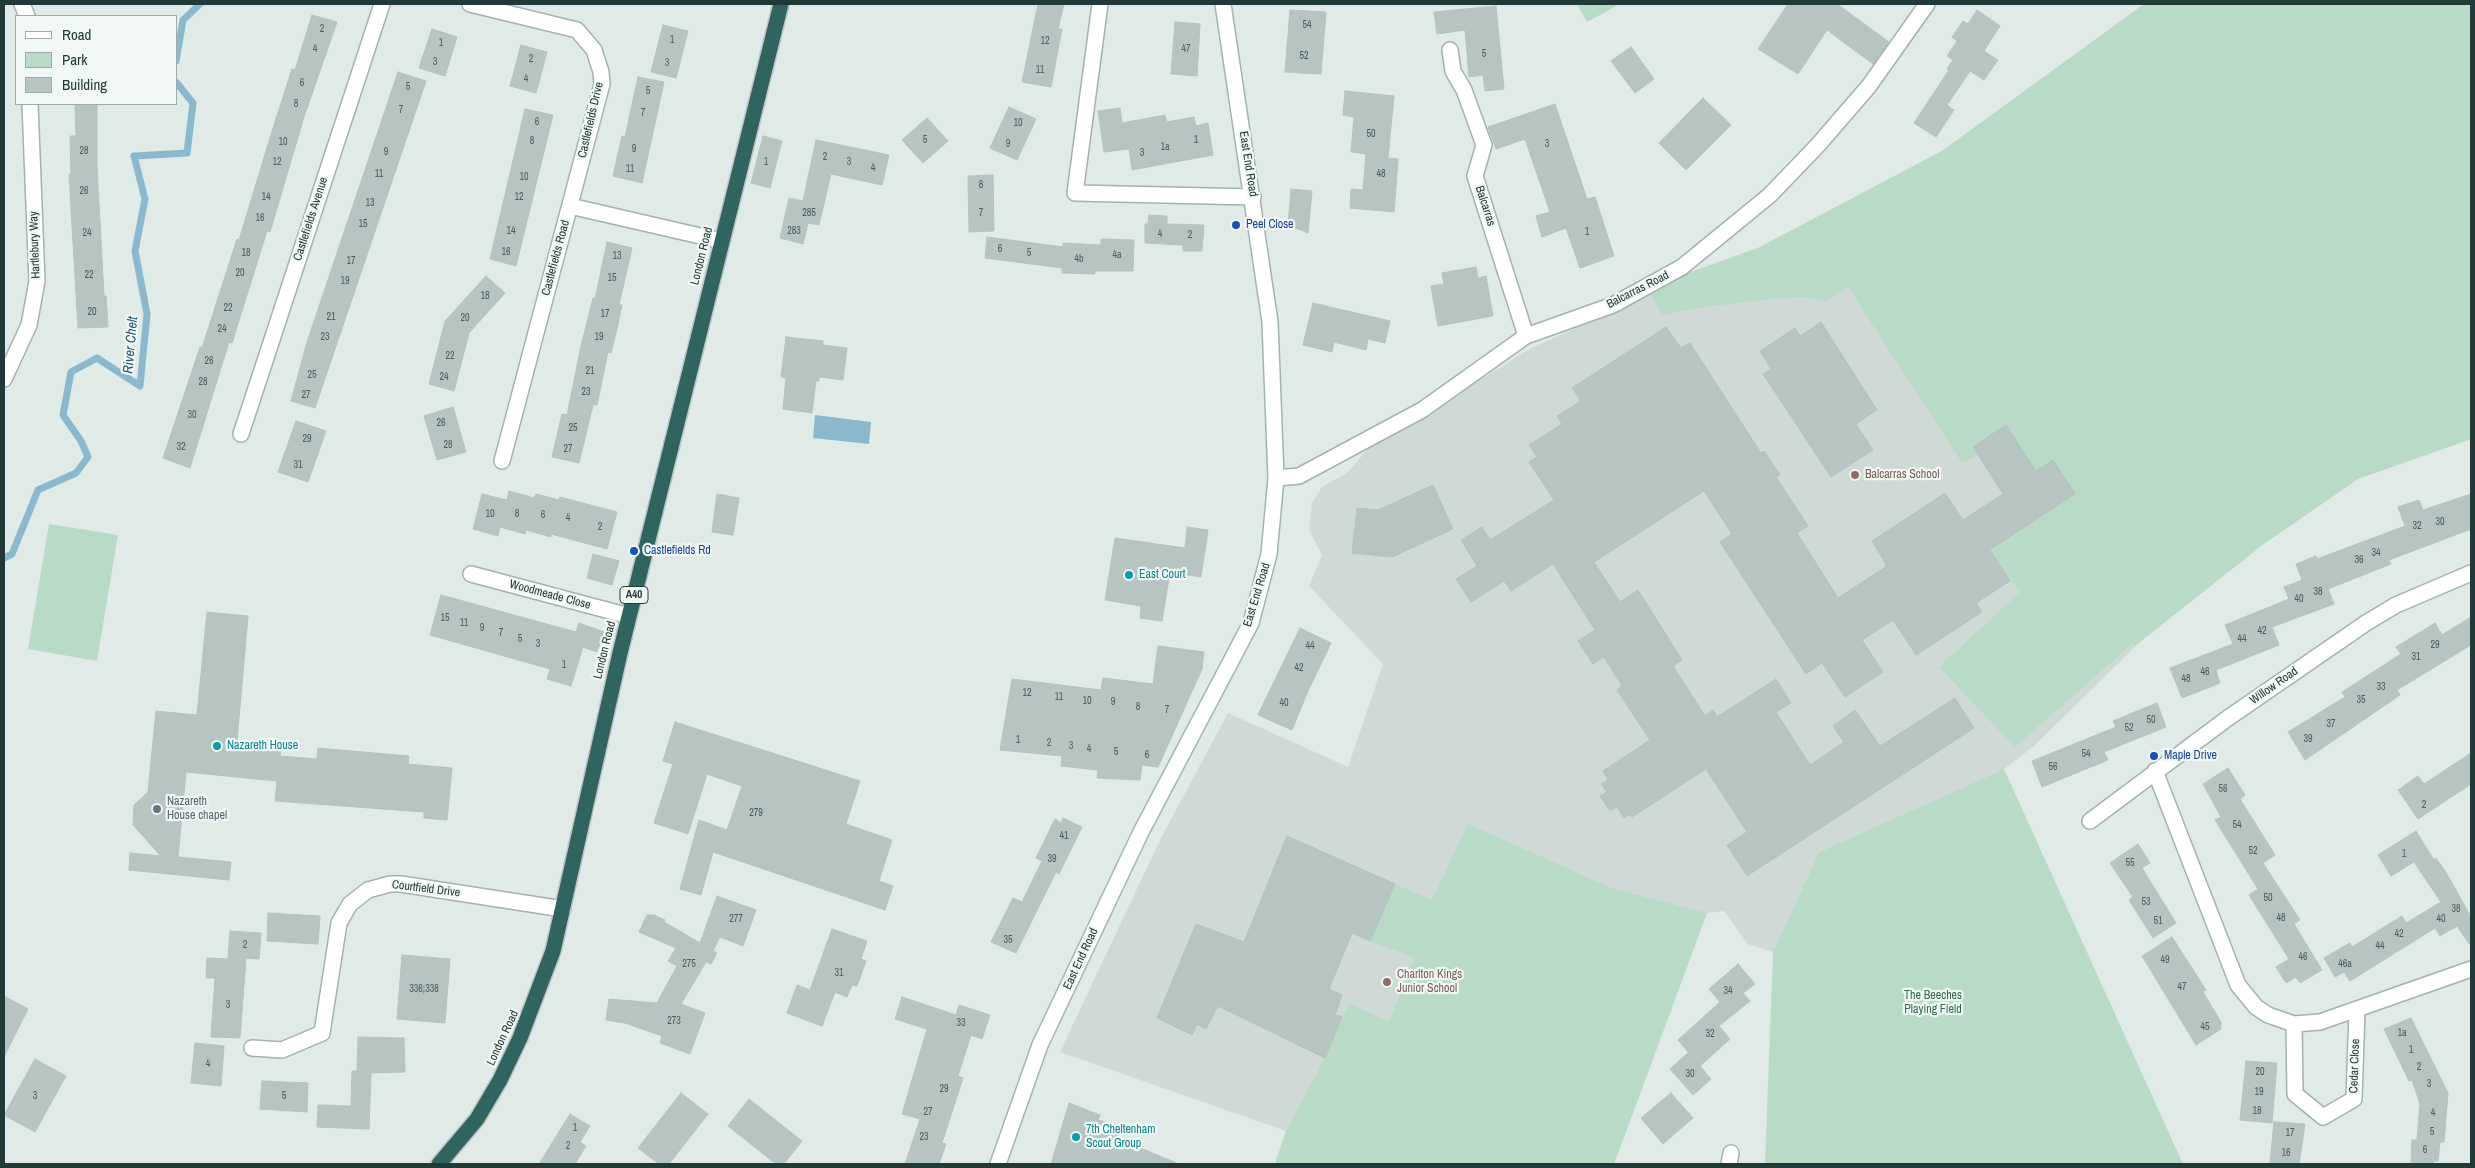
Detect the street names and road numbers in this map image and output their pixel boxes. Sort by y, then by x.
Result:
street label: Castlefields Drive [575,81,607,159]
street label: East End Road [1236,130,1260,198]
street label: Castlefields Avenue [291,175,331,263]
street label: Balcarras [1472,184,1498,228]
street label: Hartlebury Way [27,211,43,279]
street label: Castlefields Road [539,219,573,297]
street label: London Road [688,226,716,286]
street label: Balcarras Road [1605,268,1671,312]
street label: East End Road [1240,561,1274,629]
street label: Woodmeade Close [508,577,592,613]
road number: A40 [620,586,648,604]
street label: London Road [591,620,619,680]
street label: Willow Road [2247,664,2301,708]
street label: Courtfield Drive [391,878,461,900]
street label: East End Road [1060,926,1102,992]
street label: London Road [484,1008,522,1068]
street label: Cedar Close [2347,1038,2363,1094]

